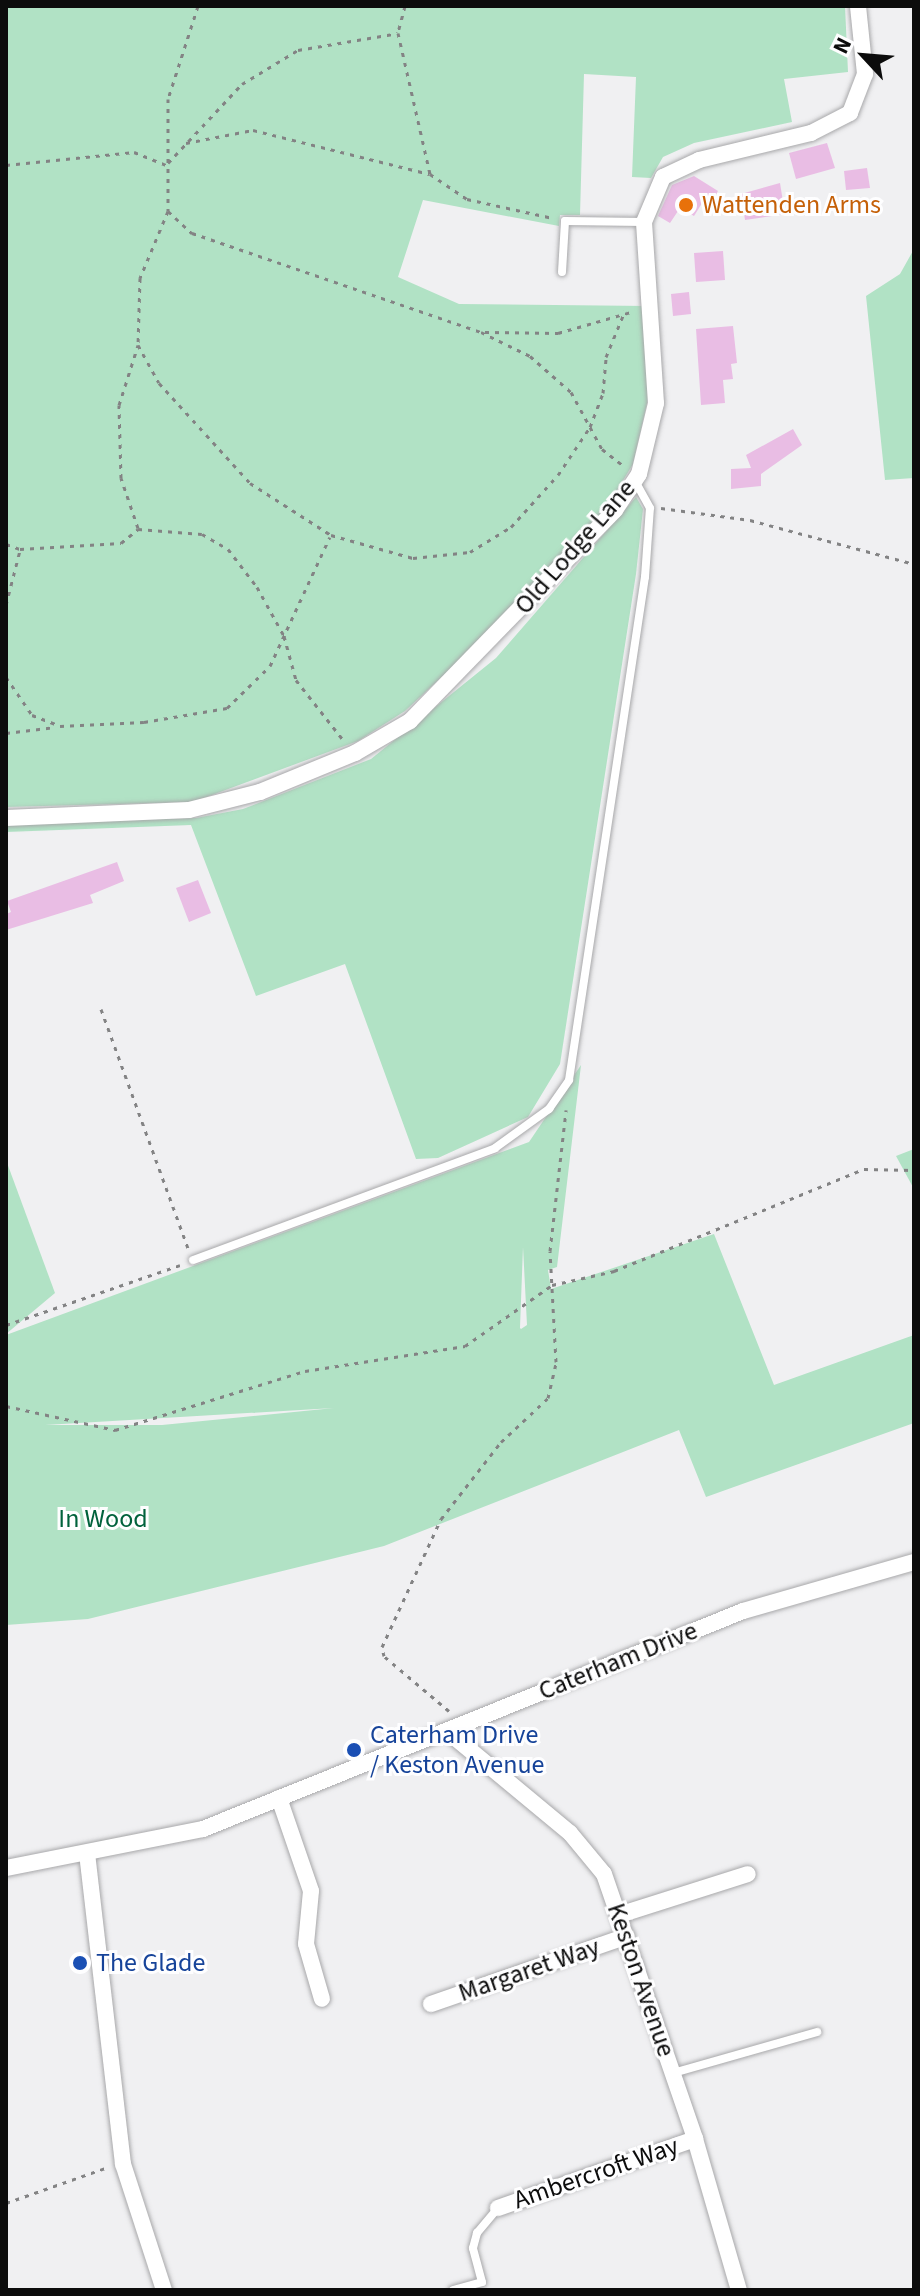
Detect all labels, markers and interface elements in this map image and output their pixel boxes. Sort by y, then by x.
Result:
north arrow [824,16,904,96]
text: N [825,32,860,59]
place label: Wattenden Arms [702,189,881,221]
marker: Wattenden Arms [677,196,695,214]
street label: Old Lodge Lane [508,473,642,621]
park label: In Wood [58,1503,148,1535]
street label: Caterham Drive [534,1615,702,1707]
place label: Caterham Drive / Keston Avenue [370,1719,545,1780]
marker: Caterham Drive / Keston Avenue [345,1741,363,1759]
street label: Keston Avenue [600,1899,682,2061]
street label: Margaret Way [454,1931,604,2009]
place label: The Glade [96,1947,205,1979]
marker: The Glade [71,1954,89,1972]
street label: Ambercroft Way [509,2130,683,2216]

